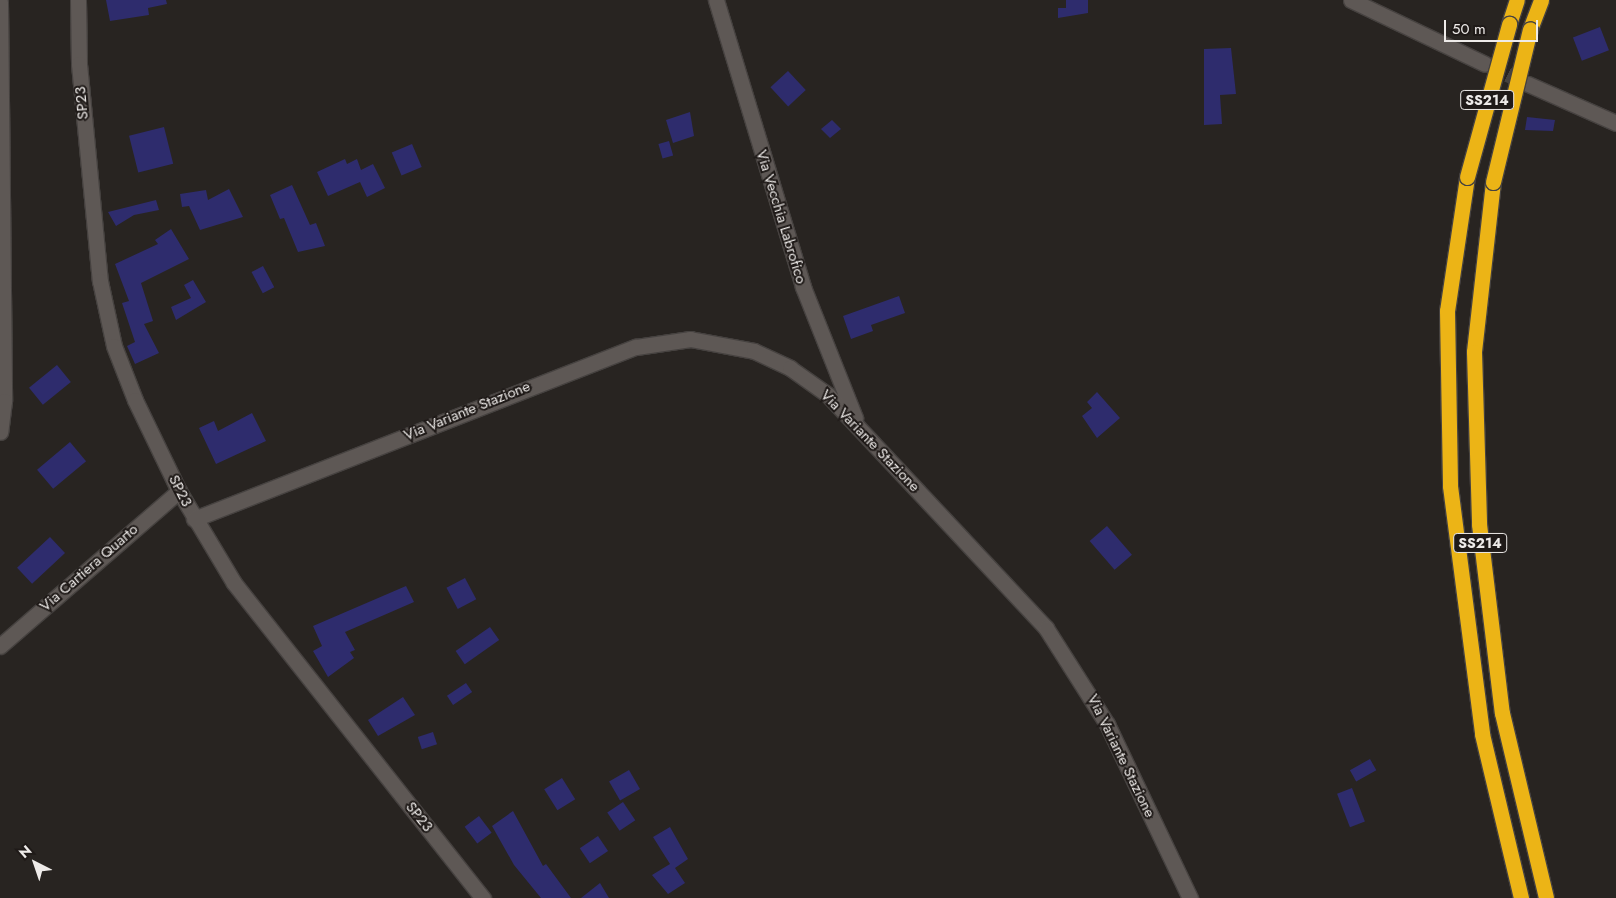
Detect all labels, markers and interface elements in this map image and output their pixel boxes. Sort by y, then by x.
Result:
scale bar [1446,10,1540,42]
text: 50 m [1452,18,1486,40]
street label: SP23 [72,86,92,120]
road number: SS214 [1460,88,1514,112]
street label: Via Vecchia Labrofico [752,148,810,286]
street label: Via Variante Stazione [401,377,533,445]
street label: Via Variante Stazione [817,386,923,496]
street label: SP23 [164,472,196,510]
street label: Via Cartiera Quarto [36,520,142,616]
road number: SS214 [1452,532,1508,554]
street label: Via Variante Stazione [1083,692,1159,820]
street label: SP23 [402,798,436,836]
north arrow [10,838,60,888]
text: N [14,840,36,863]

